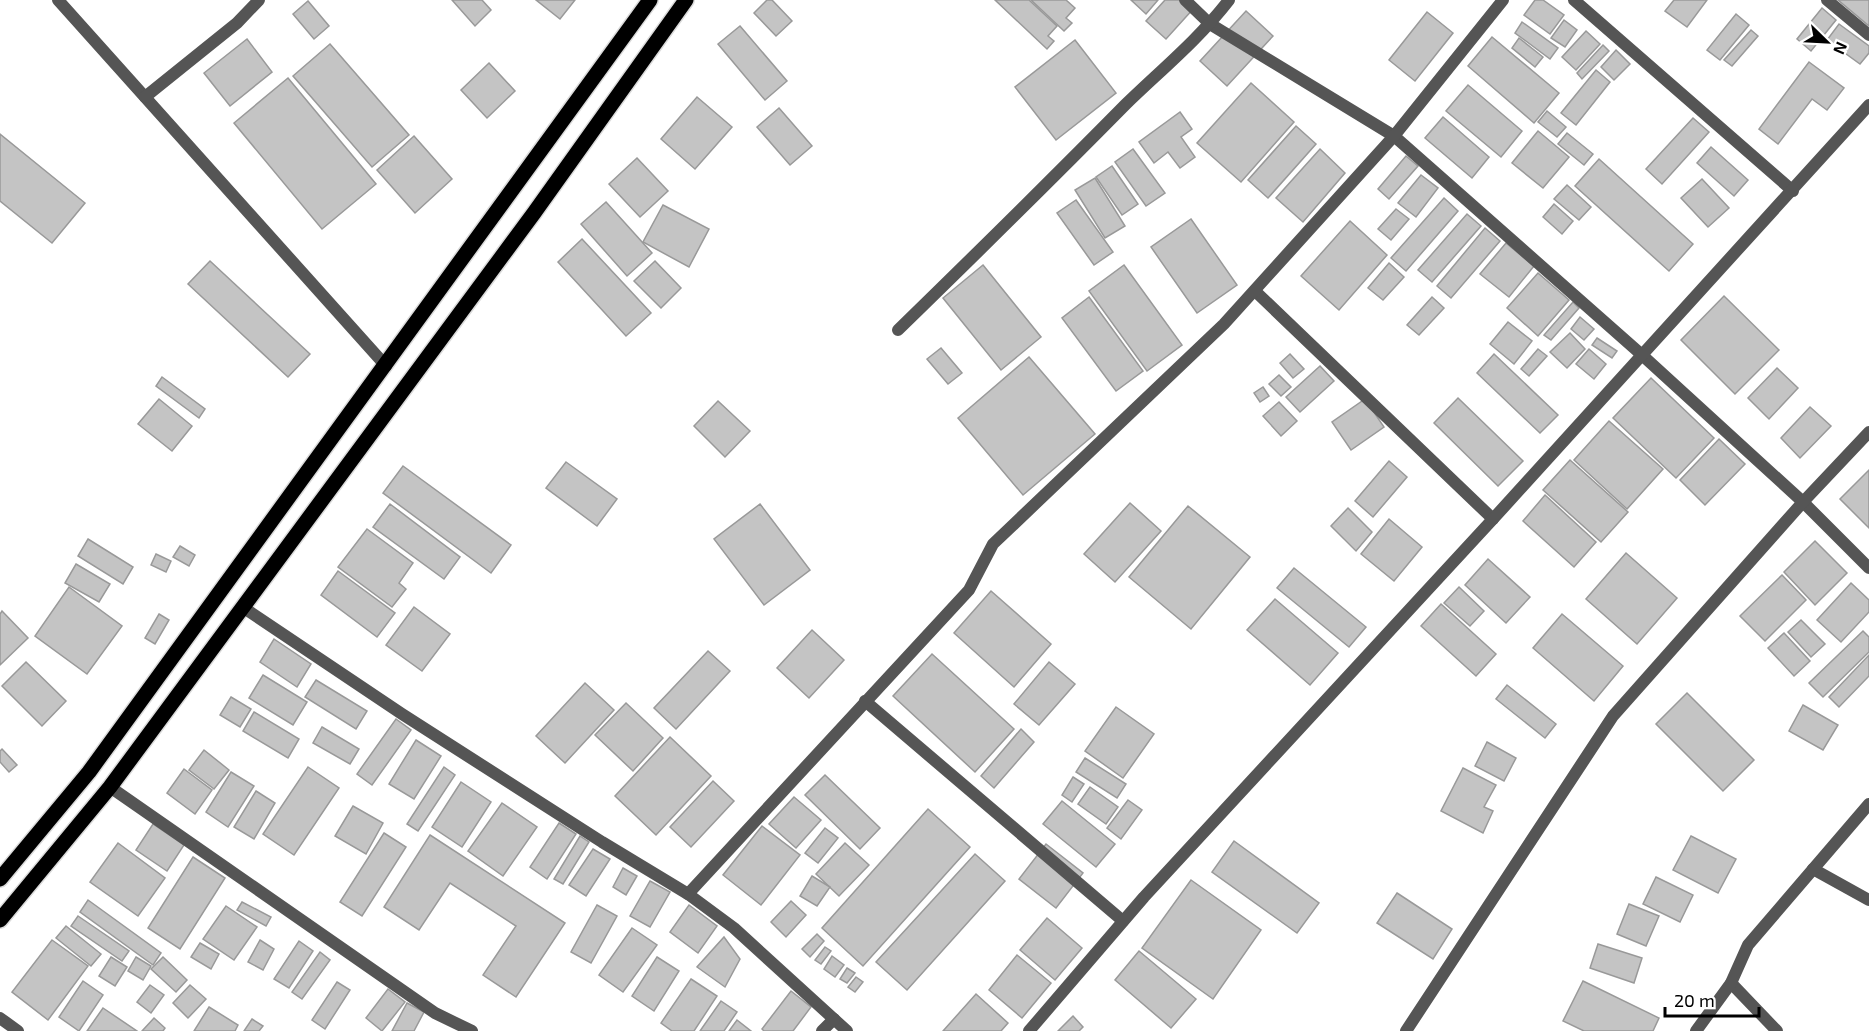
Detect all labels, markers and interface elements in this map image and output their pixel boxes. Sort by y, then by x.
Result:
north arrow [1797,12,1857,72]
text: N [1830,39,1852,57]
scale bar [1665,980,1760,1018]
text: 20 m [1674,989,1715,1011]

